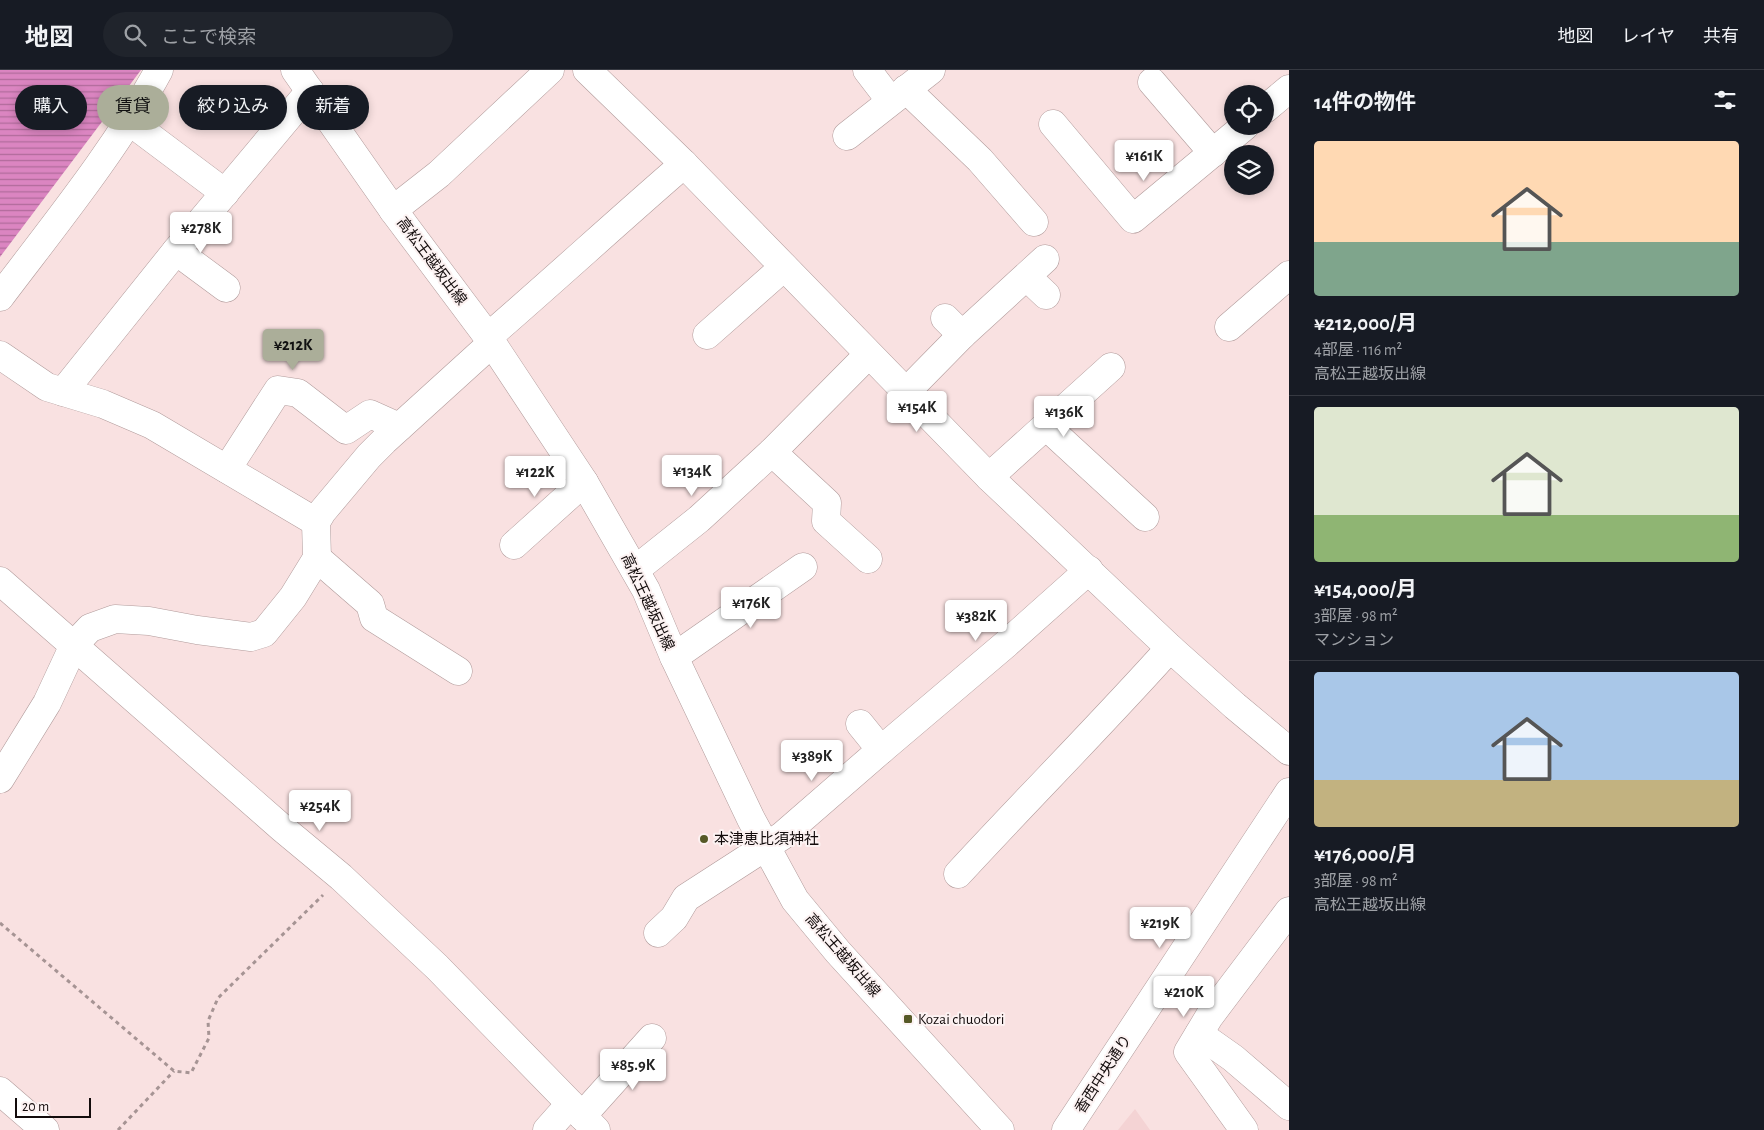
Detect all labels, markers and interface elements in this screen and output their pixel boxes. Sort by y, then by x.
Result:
search box [103,12,453,57]
icon: search [121,21,149,49]
text: 地図 [25,26,73,50]
text: ここで検索 [161,28,256,47]
text: 地図 [1558,28,1594,46]
text: レイヤ [1622,28,1675,46]
text: 共有 [1703,28,1739,46]
chip: 購入 [15,85,87,130]
chip: 賃貸 [97,85,169,130]
chip: 絞り込み [179,85,287,130]
chip: 新着 [297,85,369,130]
map controls [1224,85,1274,195]
button: locate [1224,85,1274,135]
icon: filters [1711,86,1739,114]
text: 14件の物件 [1314,92,1416,113]
pin: ¥161K [1109,140,1179,182]
button: layers [1224,145,1274,195]
text: ¥161K [1125,148,1163,164]
icon: home [1482,174,1572,264]
pin: ¥278K [166,212,236,254]
street label: 高松王越坂出線 [394,214,470,308]
text: ¥278K [181,220,221,236]
text: ¥212,000/月 [1314,313,1417,334]
pin: ¥212K [258,328,328,371]
text: ¥212K [274,337,312,353]
text: 4部屋 · 116 m² [1314,342,1402,358]
text: 高松王越坂出線 [1314,366,1426,382]
pin: ¥154K [882,390,952,433]
pin: ¥136K [1029,396,1099,438]
text: ¥154K [898,399,936,415]
text: ¥136K [1045,404,1083,420]
icon: home [1482,439,1572,529]
pin: ¥134K [657,454,727,497]
pin: ¥122K [500,456,570,498]
text: ¥134K [673,463,711,479]
text: ¥122K [516,464,554,480]
street label: 高松王越坂出線 [619,551,677,653]
text: ¥154,000/月 [1314,579,1417,600]
pin: ¥176K [716,586,786,629]
text: ¥176K [732,595,770,611]
pin: ¥382K [941,600,1011,642]
text: ¥382K [956,608,996,624]
text: 3部屋 · 98 m² [1314,608,1398,624]
text: マンション [1314,632,1394,648]
icon: home [1482,704,1572,794]
pin: ¥389K [777,740,847,782]
text: ¥389K [792,748,832,764]
pin: ¥254K [285,790,355,832]
text: ¥254K [300,798,340,814]
place label: 本津恵比須神社 [714,831,819,847]
marker: 本津恵比須神社 [698,833,710,845]
text: ¥176,000/月 [1314,844,1416,865]
text: 3部屋 · 98 m² [1314,873,1398,889]
text: 高松王越坂出線 [1314,897,1426,913]
pin: ¥219K [1125,906,1195,949]
street label: 高松王越坂出線 [803,910,883,1000]
text: ¥219K [1141,915,1179,931]
pin: ¥210K [1149,976,1219,1018]
text: ¥210K [1164,984,1204,1000]
place label: Kozai chuodori [918,1012,1004,1027]
marker: Kozai chuodori [902,1013,914,1025]
street label: 香西中央通り [1072,1032,1134,1116]
pin: ¥85.9K [592,1048,674,1091]
text: ¥85.9K [611,1057,655,1073]
scale bar [15,1095,91,1118]
text: 20 m [22,1100,49,1114]

